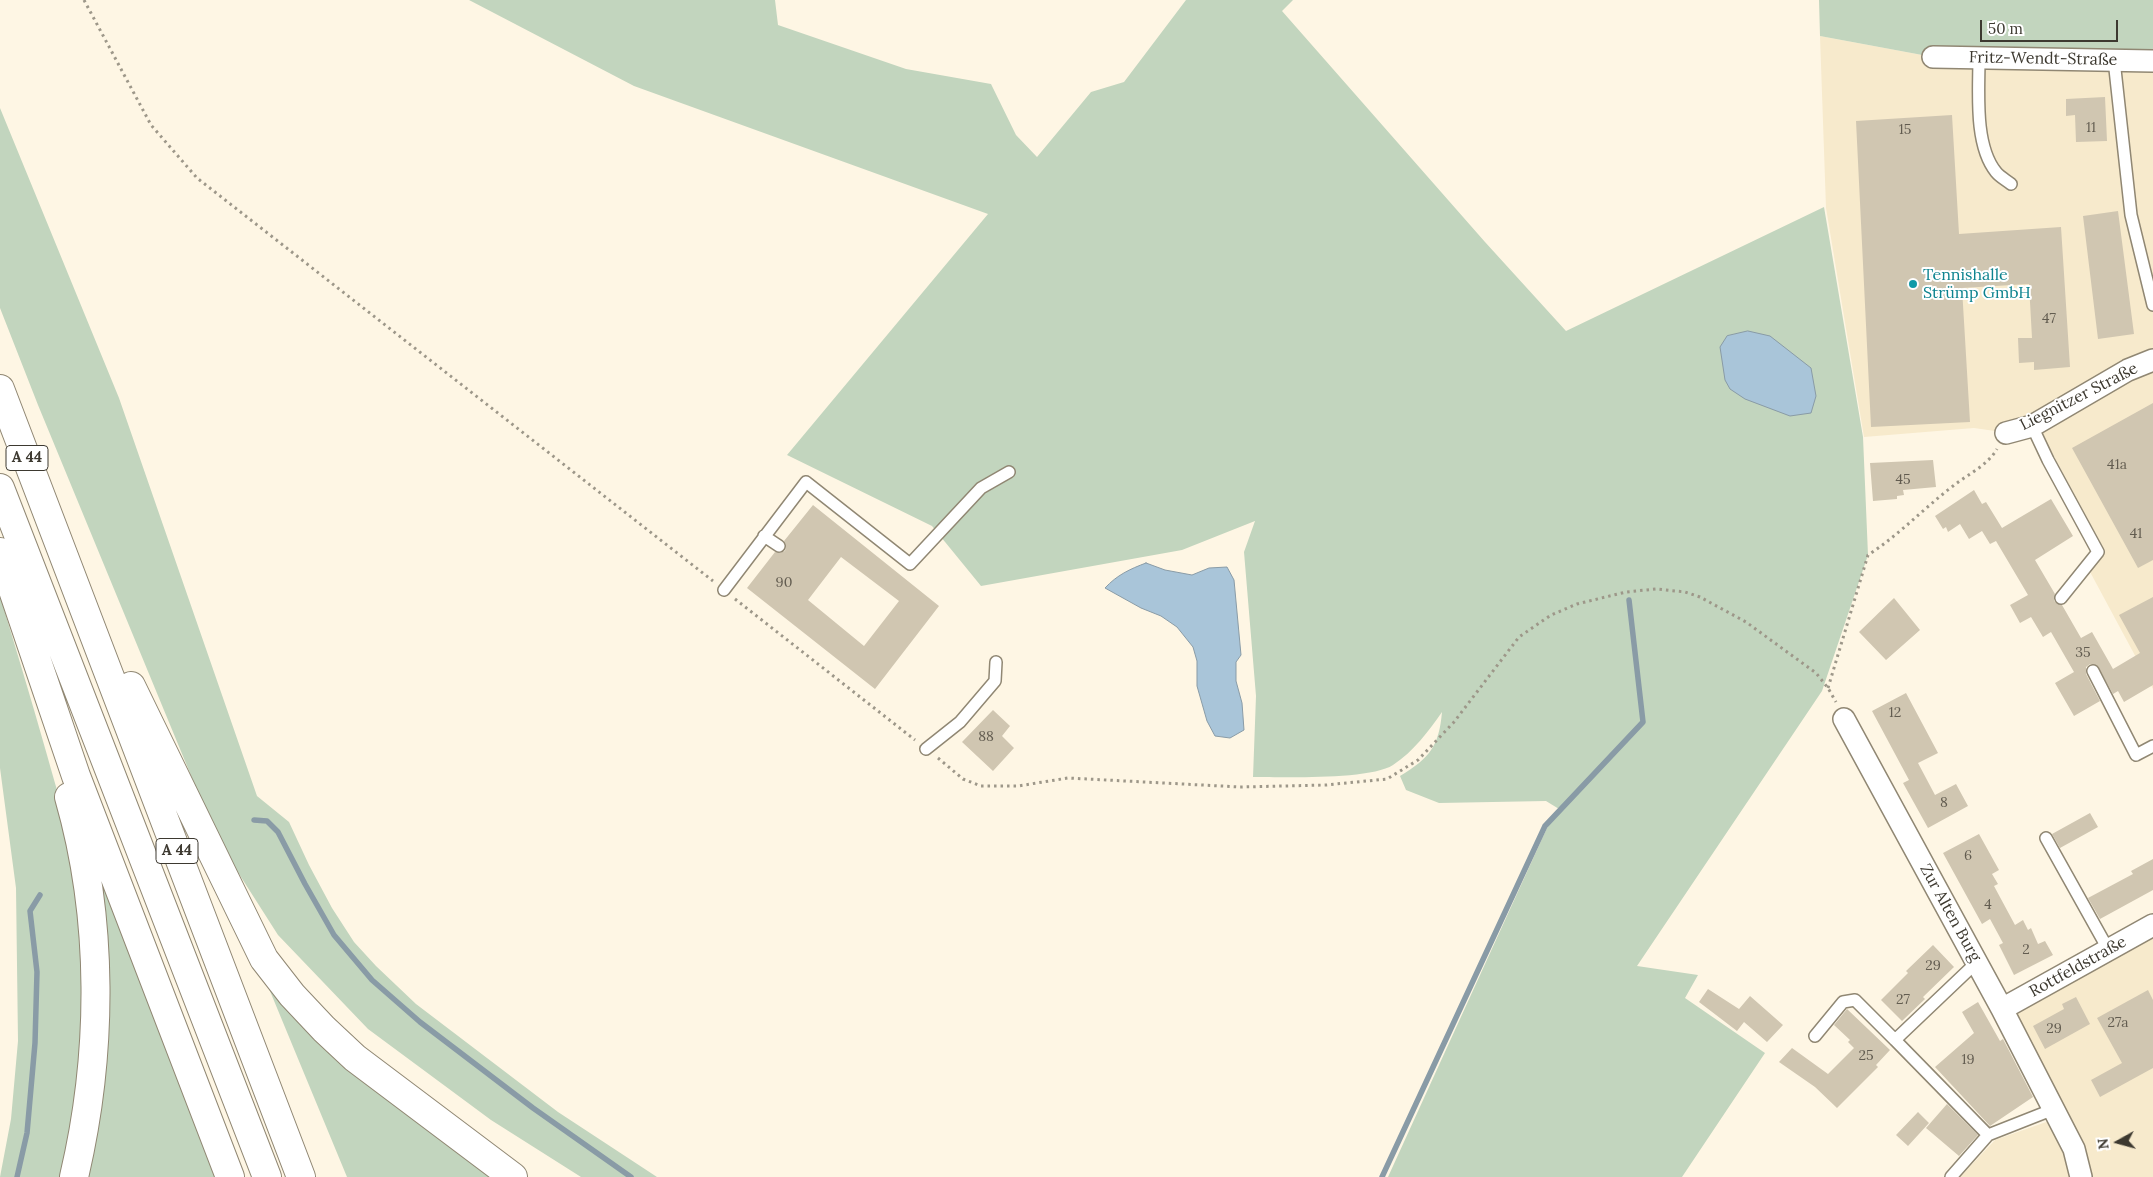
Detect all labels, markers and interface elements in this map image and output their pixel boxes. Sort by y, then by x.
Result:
scale bar [1983,10,2120,42]
text: 50 m [1988,19,2023,38]
street label: Fritz-Wendt-Straße [1969,48,2117,70]
house number: 11 [2086,120,2096,136]
house number: 15 [1899,122,1911,138]
place label: Tennishalle Strümp GmbH [1923,265,2031,303]
marker: Tennishalle Strümp GmbH [1907,278,1919,290]
house number: 47 [2042,311,2056,327]
street label: Liegnitzer Straße [2017,359,2141,435]
road number: A 44 [6,446,48,470]
house number: 41a [2107,457,2127,473]
house number: 45 [1895,472,1911,488]
house number: 41 [2130,526,2142,542]
house number: 90 [776,575,792,591]
house number: 35 [2075,645,2091,661]
house number: 12 [1889,705,1901,721]
house number: 88 [978,729,994,745]
house number: 8 [1940,795,1948,811]
road number: A 44 [156,838,198,864]
house number: 6 [1964,848,1972,864]
street label: Zur Alten Burg [1915,861,1985,965]
house number: 4 [1984,897,1992,913]
street label: Rottfeldstraße [2026,932,2130,1002]
house number: 2 [2022,942,2030,958]
house number: 29 [1925,958,1941,974]
house number: 27 [1896,992,1910,1008]
house number: 27a [2107,1015,2129,1031]
house number: 29 [2046,1021,2062,1037]
house number: 25 [1858,1048,1874,1064]
house number: 19 [1961,1052,1975,1068]
north arrow [2093,1117,2143,1167]
text: N [2094,1137,2113,1150]

